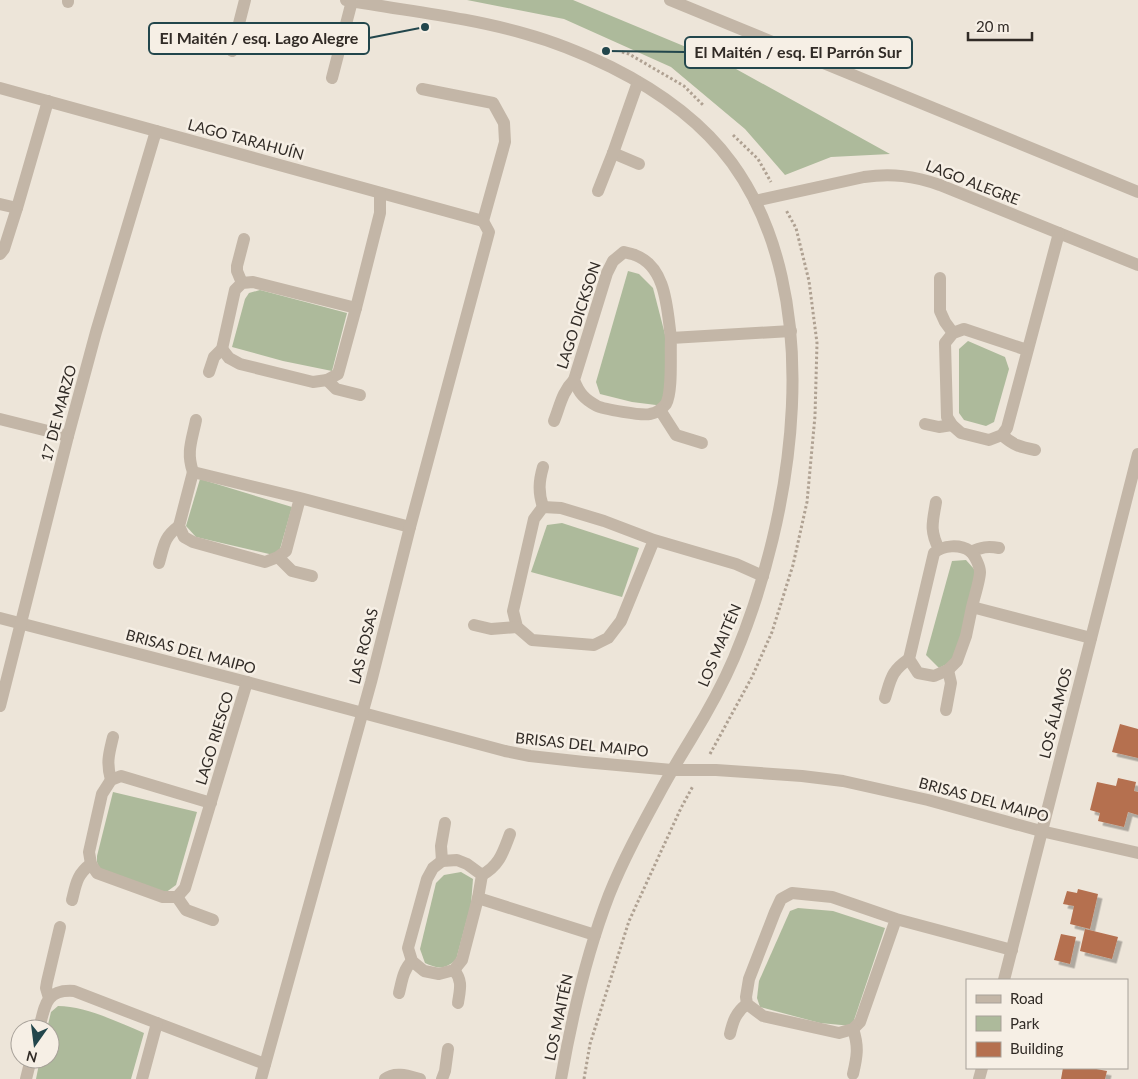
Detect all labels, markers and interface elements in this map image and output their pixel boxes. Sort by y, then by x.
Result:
scale bar [968,10,1032,42]
text: 20 m [976,17,1010,35]
callout: El Maitén / esq. Lago Alegre [149,23,369,54]
text: El Maitén / esq. Lago Alegre [160,28,359,47]
callout: El Maitén / esq. El Parrón Sur [685,37,912,68]
text: El Maitén / esq. El Parrón Sur [694,42,902,61]
street label: LAGO TARAHUÍN [186,115,306,163]
street label: LAGO ALEGRE [923,156,1023,208]
street label: LAGO DICKSON [552,259,604,371]
street label: 17 DE MARZO [36,363,80,463]
street label: LOS MAITÉN [693,601,745,689]
street label: LAS ROSAS [345,606,381,686]
street label: BRISAS DEL MAIPO [124,625,258,677]
street label: LOS ÁLAMOS [1035,666,1075,760]
street label: LAGO RIESCO [191,689,237,787]
street label: BRISAS DEL MAIPO [515,728,649,760]
street label: BRISAS DEL MAIPO [917,773,1051,825]
street label: LOS MAITÉN [540,972,576,1062]
legend [966,979,1128,1069]
text: Road [1010,989,1043,1007]
text: Park [1010,1014,1040,1032]
north arrow [10,1019,60,1069]
text: Building [1010,1039,1063,1057]
text: N [24,1048,39,1067]

